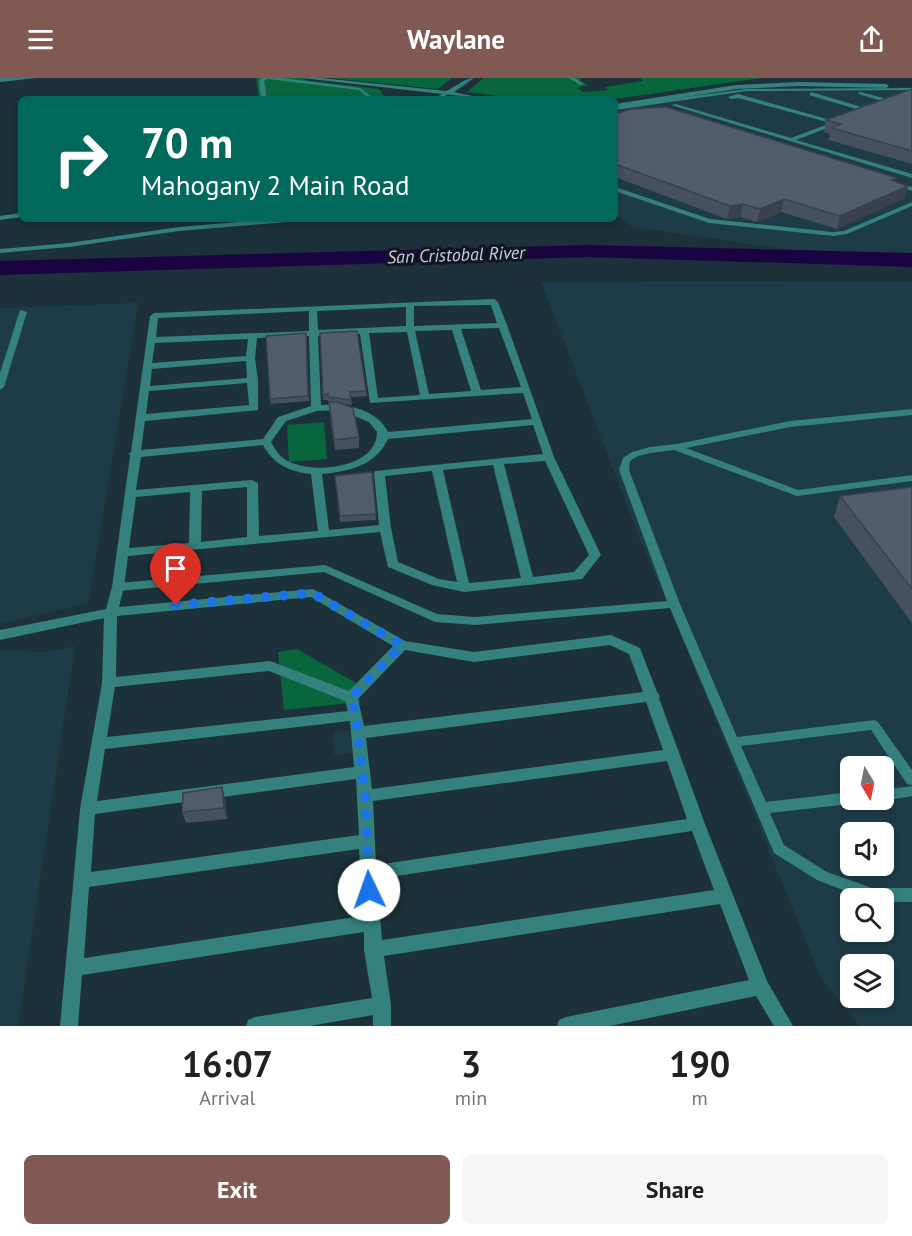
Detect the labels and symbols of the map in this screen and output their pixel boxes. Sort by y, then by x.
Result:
water label: San Cristobal River [387,241,526,268]
pin [150,543,201,605]
north arrow [840,756,894,810]
position arrow [337,858,401,922]

